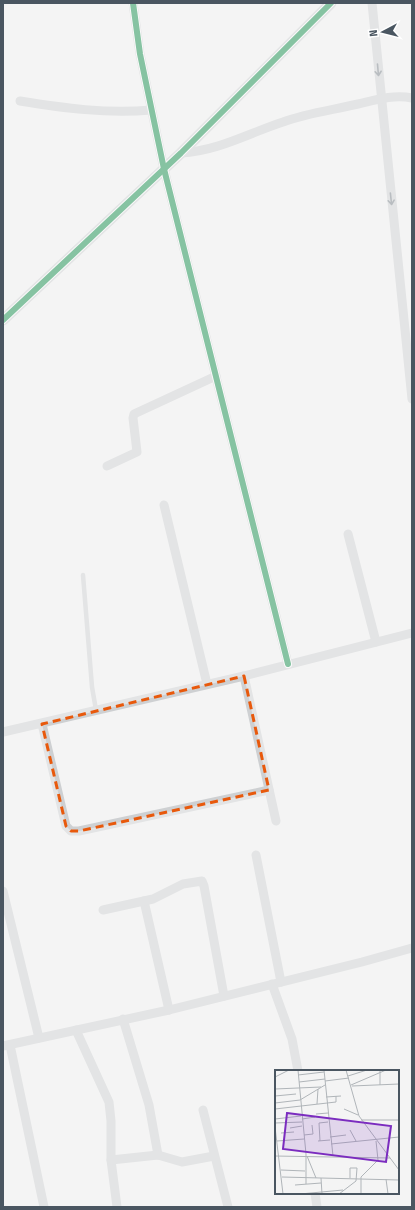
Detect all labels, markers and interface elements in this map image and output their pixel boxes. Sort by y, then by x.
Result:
north arrow [363,12,403,52]
text: N [367,29,380,37]
one-way arrow [375,63,382,76]
one-way arrow [388,192,395,205]
inset map [275,1070,399,1194]

